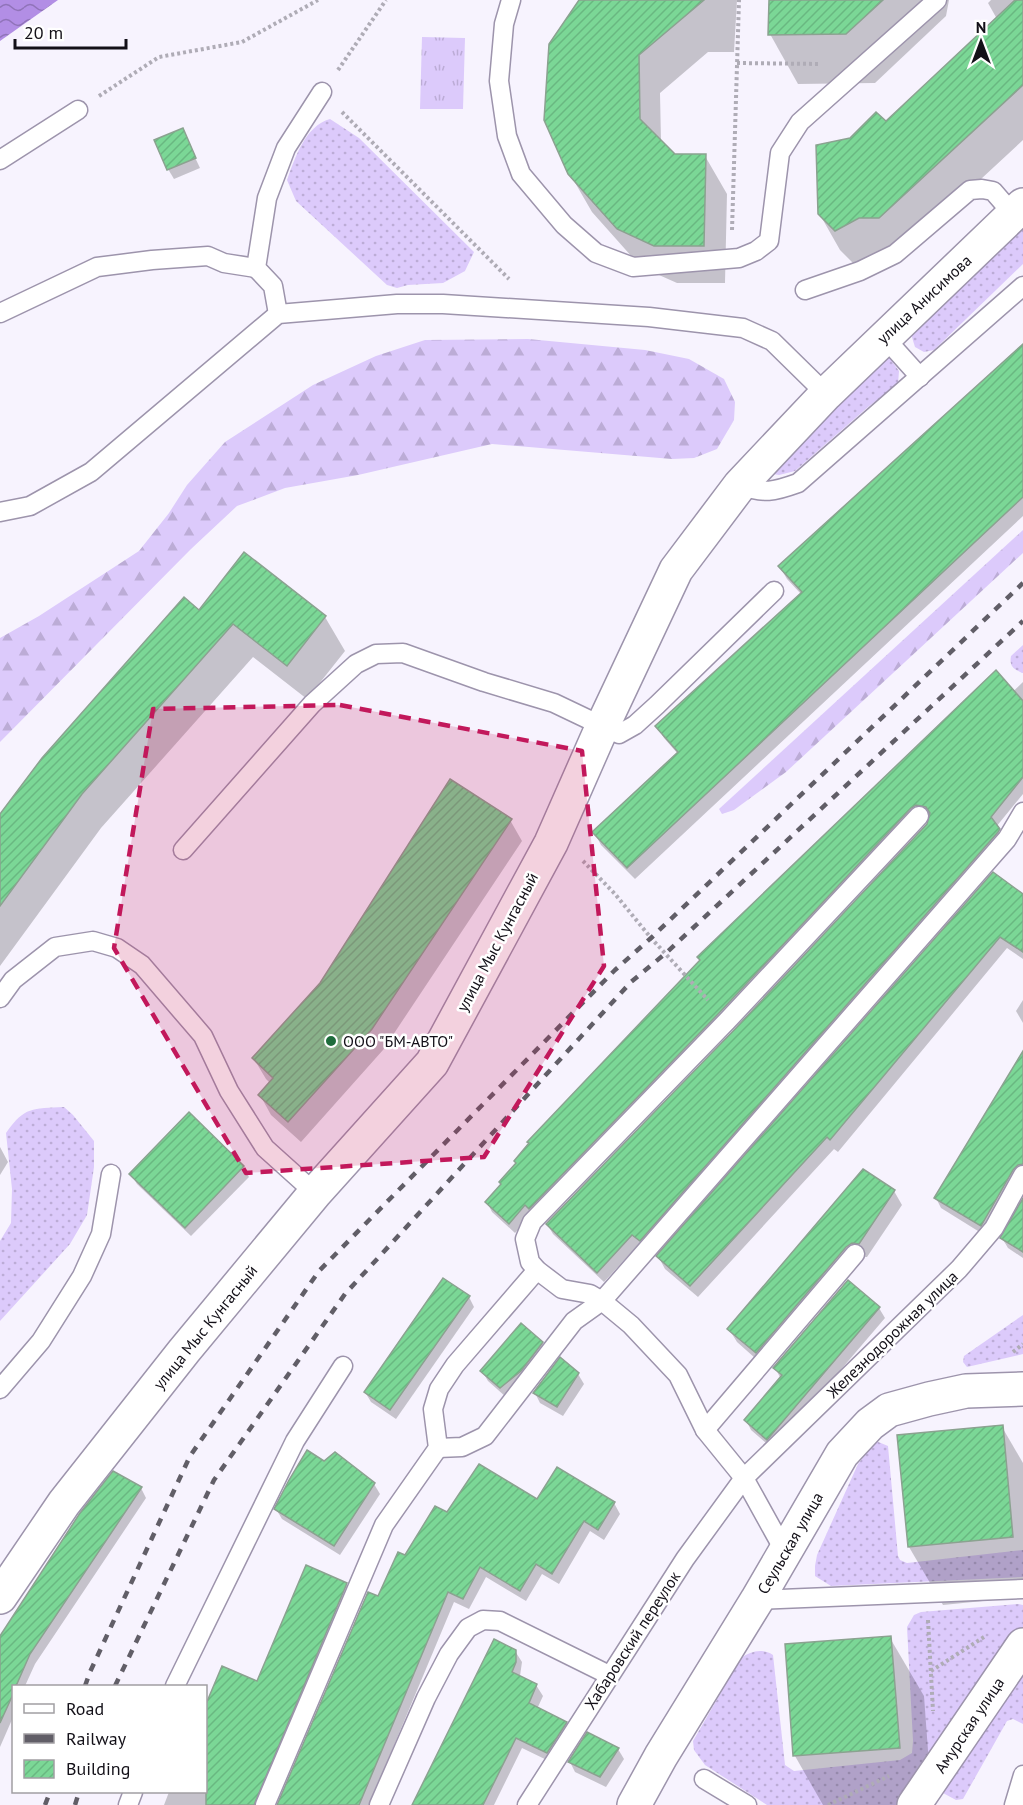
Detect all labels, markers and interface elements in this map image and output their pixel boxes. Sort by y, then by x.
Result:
scale bar [15,12,126,50]
north arrow [951,12,1011,72]
text: N [976,17,986,37]
text: 20 m [24,21,63,44]
street label: улица Анисимова [873,250,975,348]
street label: улица Мыс Кунгасный [452,869,542,1015]
place label: ООО "БМ-АВТО" [343,1031,453,1051]
marker: ООО "БМ-АВТО" [324,1034,338,1048]
street label: улица Мыс Кунгасный [149,1261,261,1393]
street label: Железнодорожная улица [822,1266,962,1403]
street label: Сеульская улица [753,1488,827,1598]
street label: Хабаровский переулок [580,1567,684,1713]
street label: Амурская улица [930,1673,1008,1777]
legend [12,1685,207,1793]
text: Road [66,1697,104,1720]
text: Railway [66,1727,127,1750]
text: Building [66,1757,130,1780]

